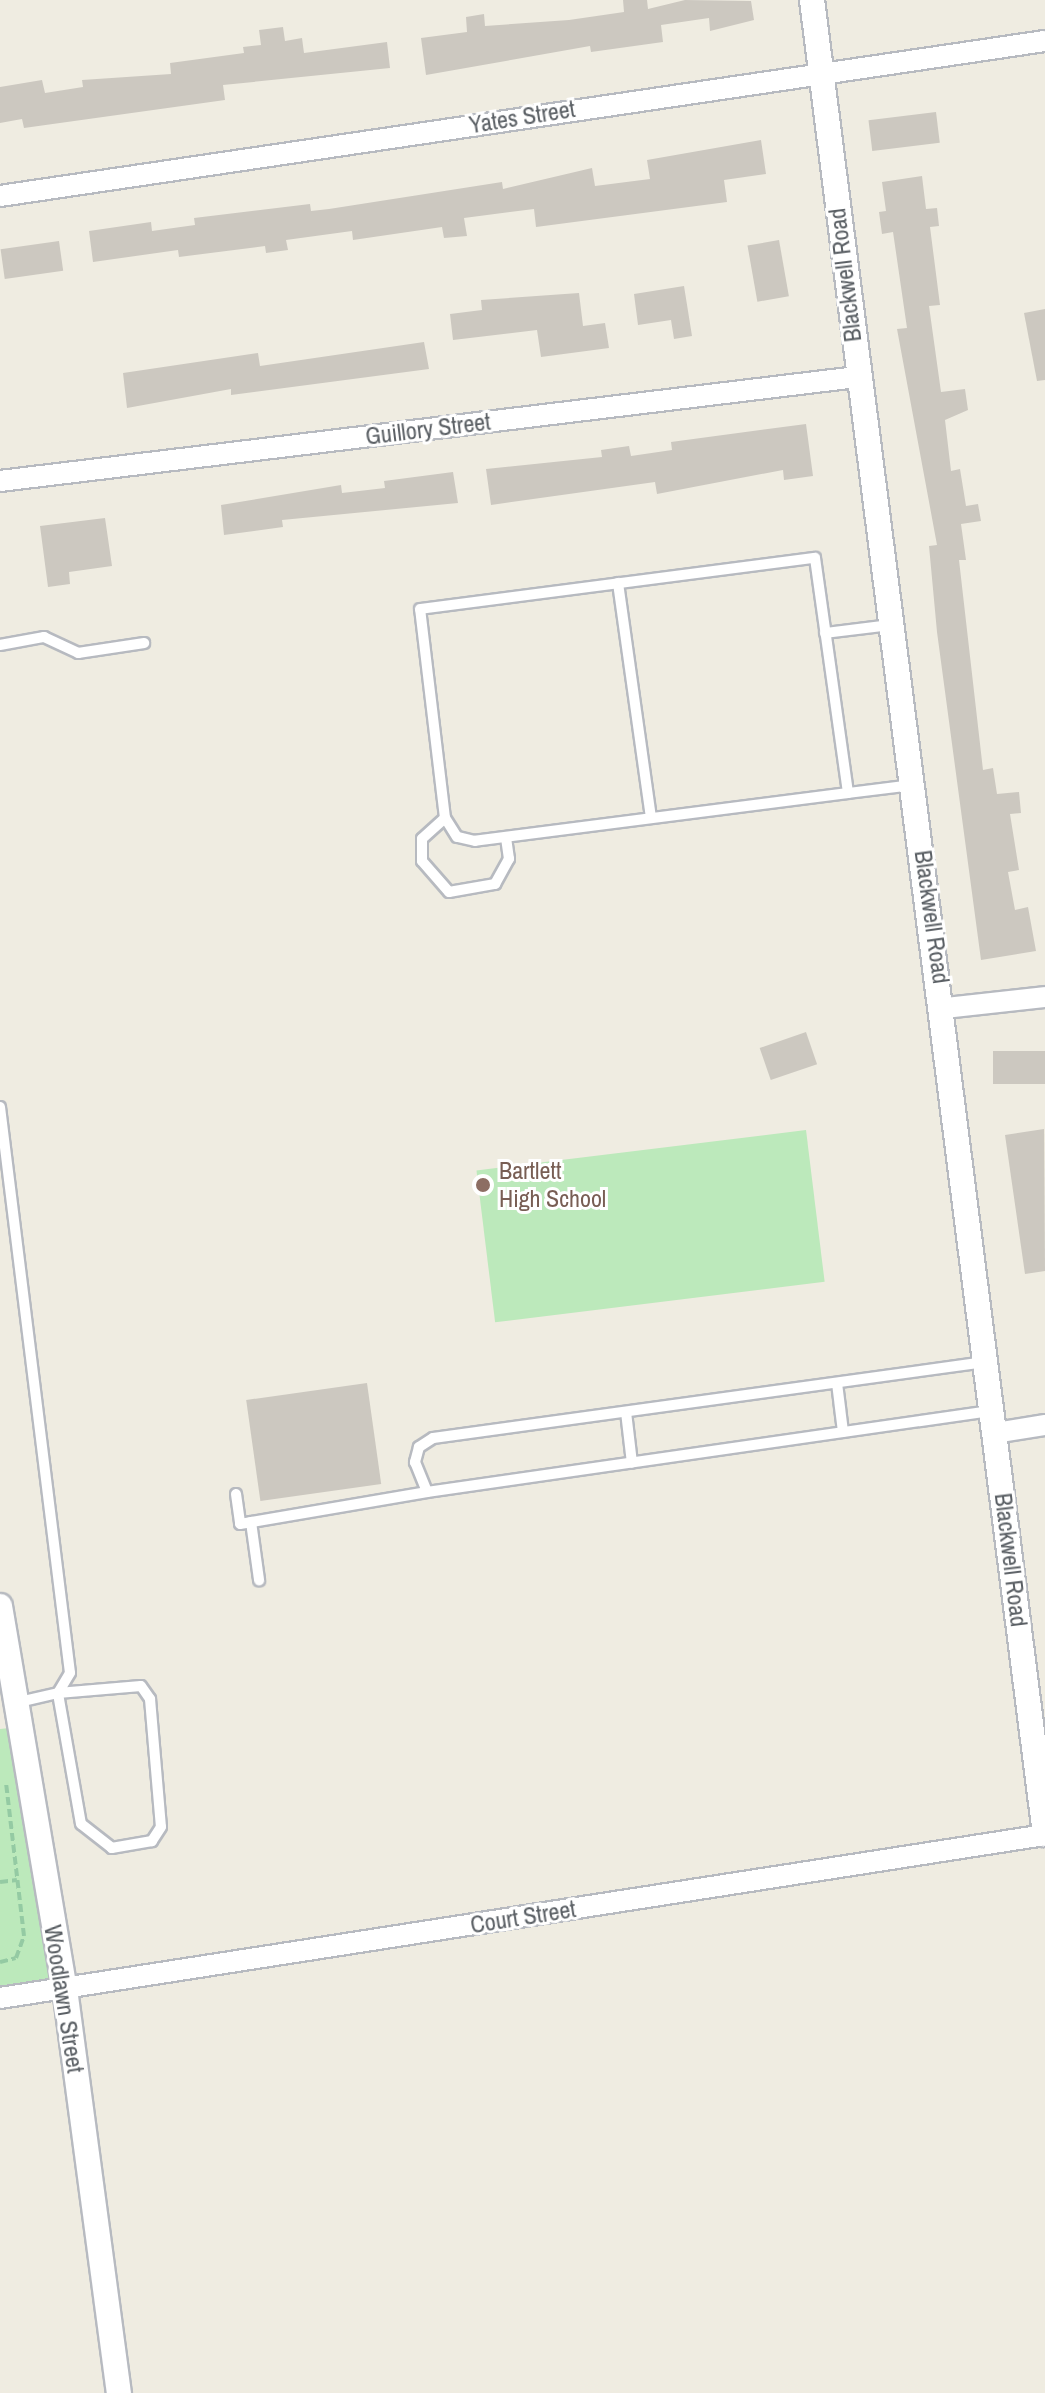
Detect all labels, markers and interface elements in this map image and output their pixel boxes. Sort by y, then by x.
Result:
street label: Yates Street [467,94,577,140]
street label: Blackwell Road [823,206,867,344]
street label: Guillory Street [364,407,492,451]
street label: Blackwell Road [908,848,956,986]
place label: Bartlett High School [499,1157,606,1213]
marker: Bartlett High School [474,1176,492,1194]
street label: Blackwell Road [989,1491,1033,1629]
street label: Court Street [468,1894,578,1940]
street label: Woodlawn Street [38,1923,90,2075]

